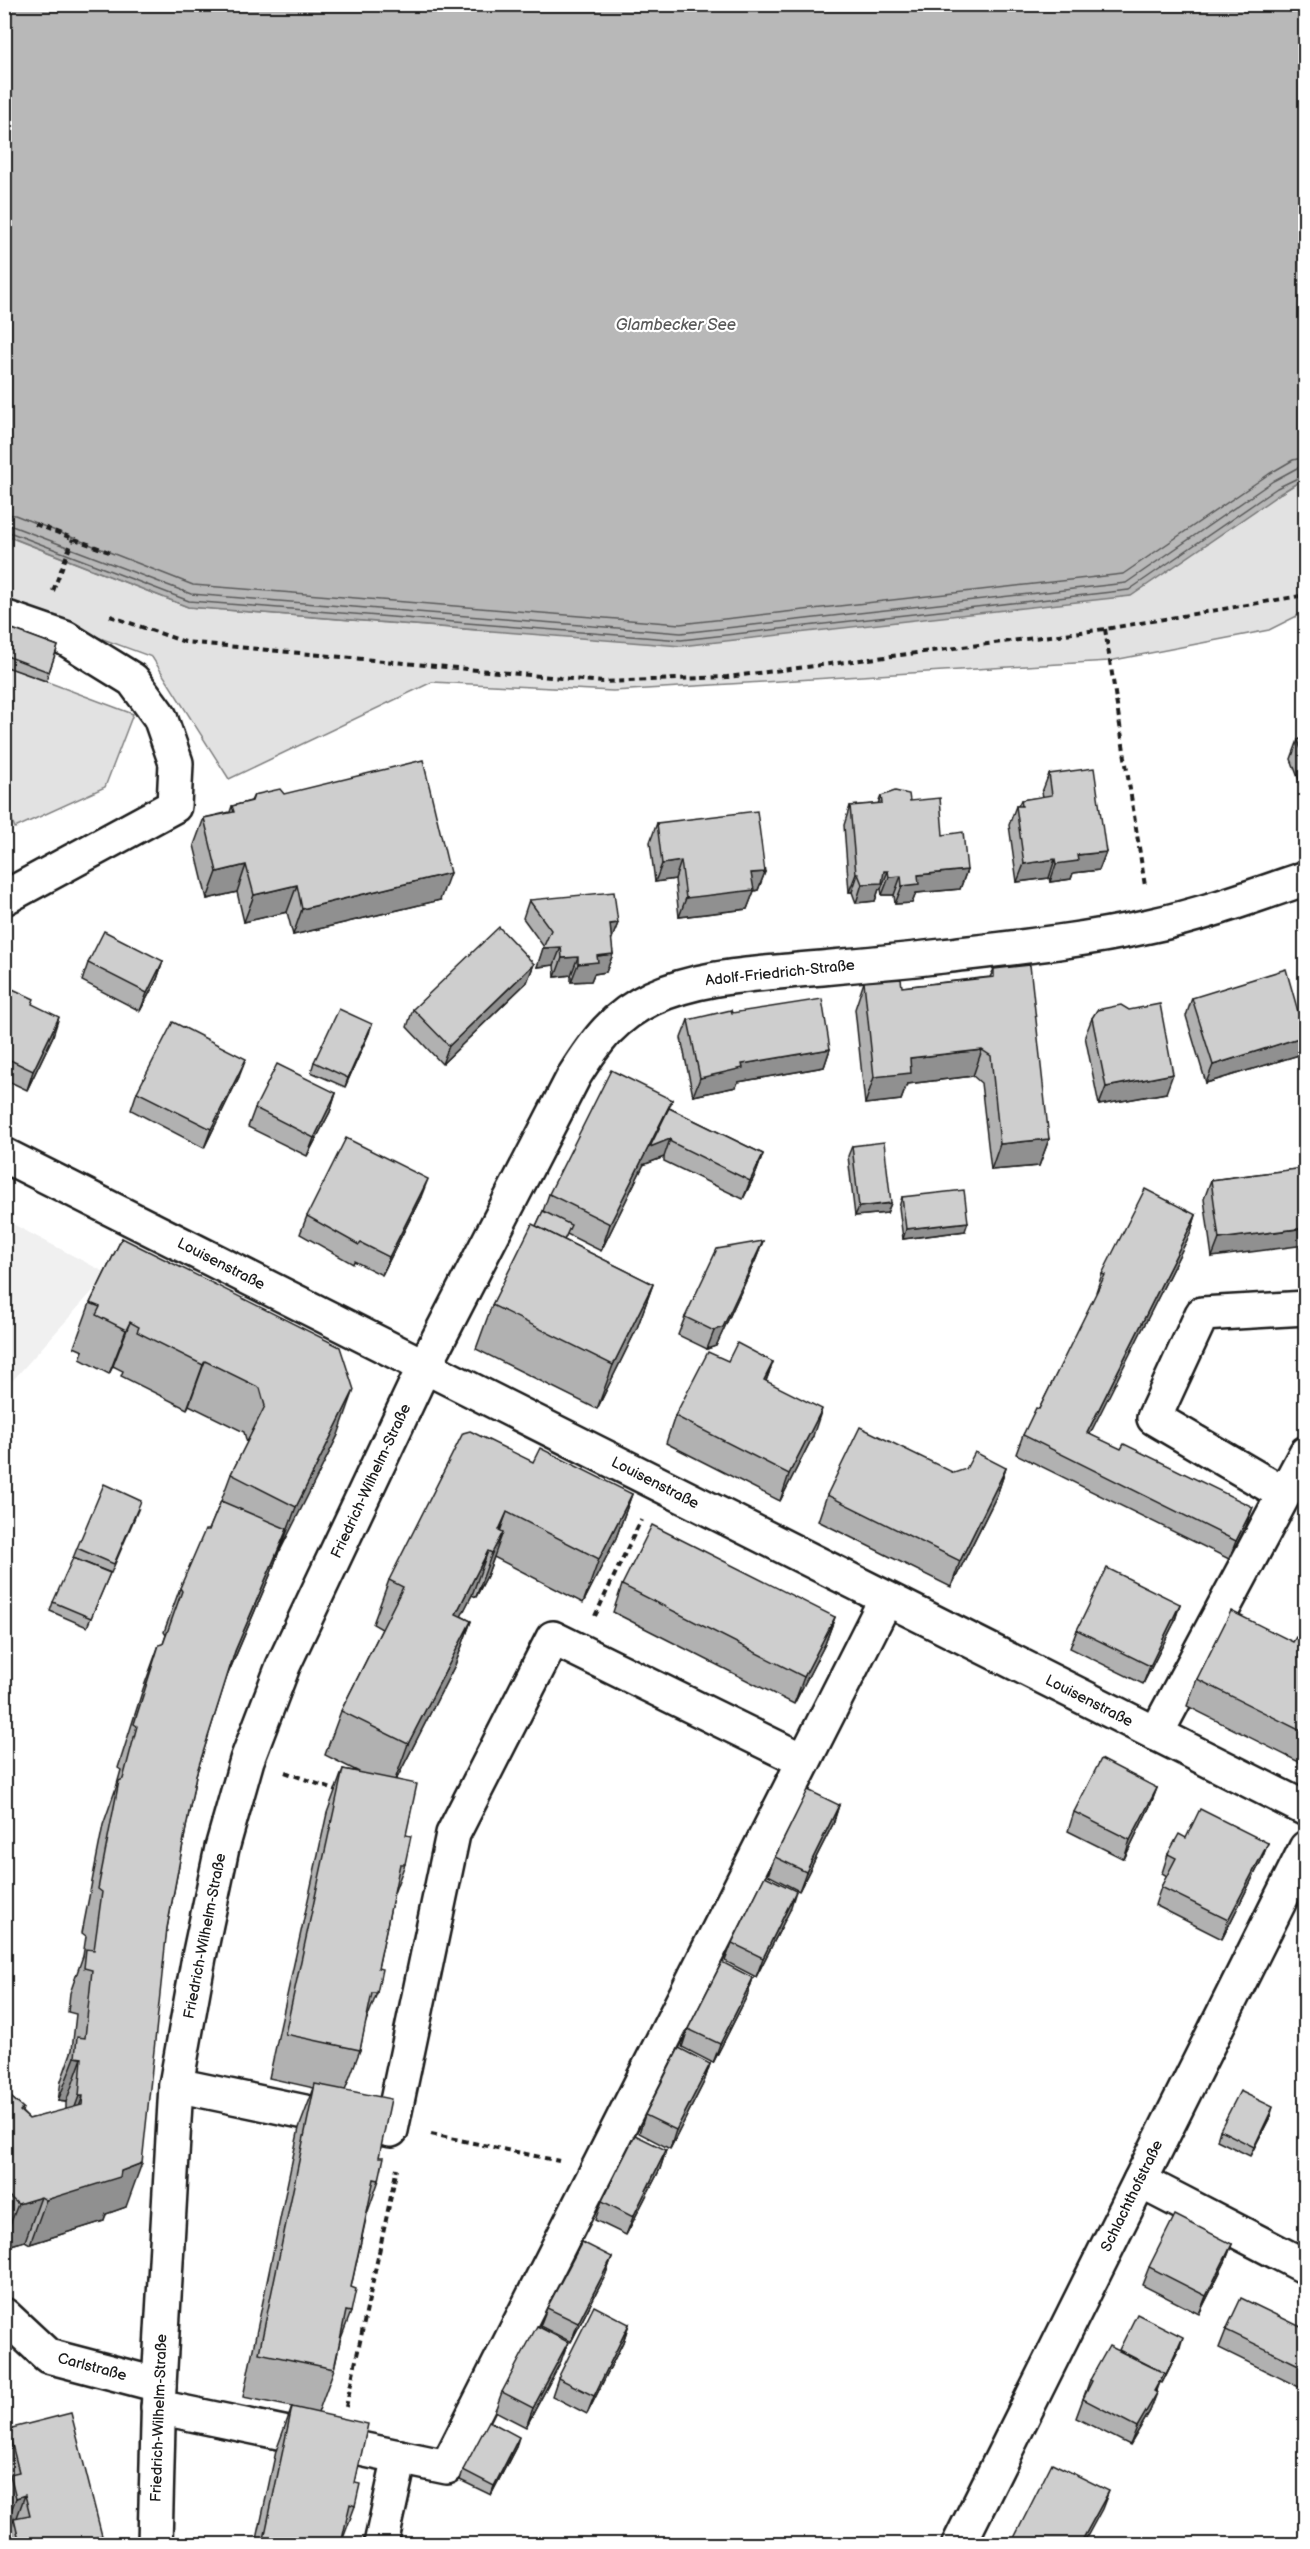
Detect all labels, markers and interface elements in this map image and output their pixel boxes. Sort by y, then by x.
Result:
water label: Glambecker See [616,316,736,335]
street label: Adolf-Friedrich-Straße [704,956,856,990]
street label: Louisenstraße [174,1234,268,1294]
street label: Friedrich-Wilhelm-Straße [327,1401,415,1561]
street label: Louisenstraße [608,1453,702,1513]
street label: Louisenstraße [1042,1671,1136,1731]
street label: Friedrich-Wilhelm-Straße [180,1851,230,2020]
street label: Schlachthofstraße [1097,2137,1167,2255]
street label: Friedrich-Wilhelm-Straße [147,2333,171,2502]
street label: Carlstraße [55,2349,129,2385]

